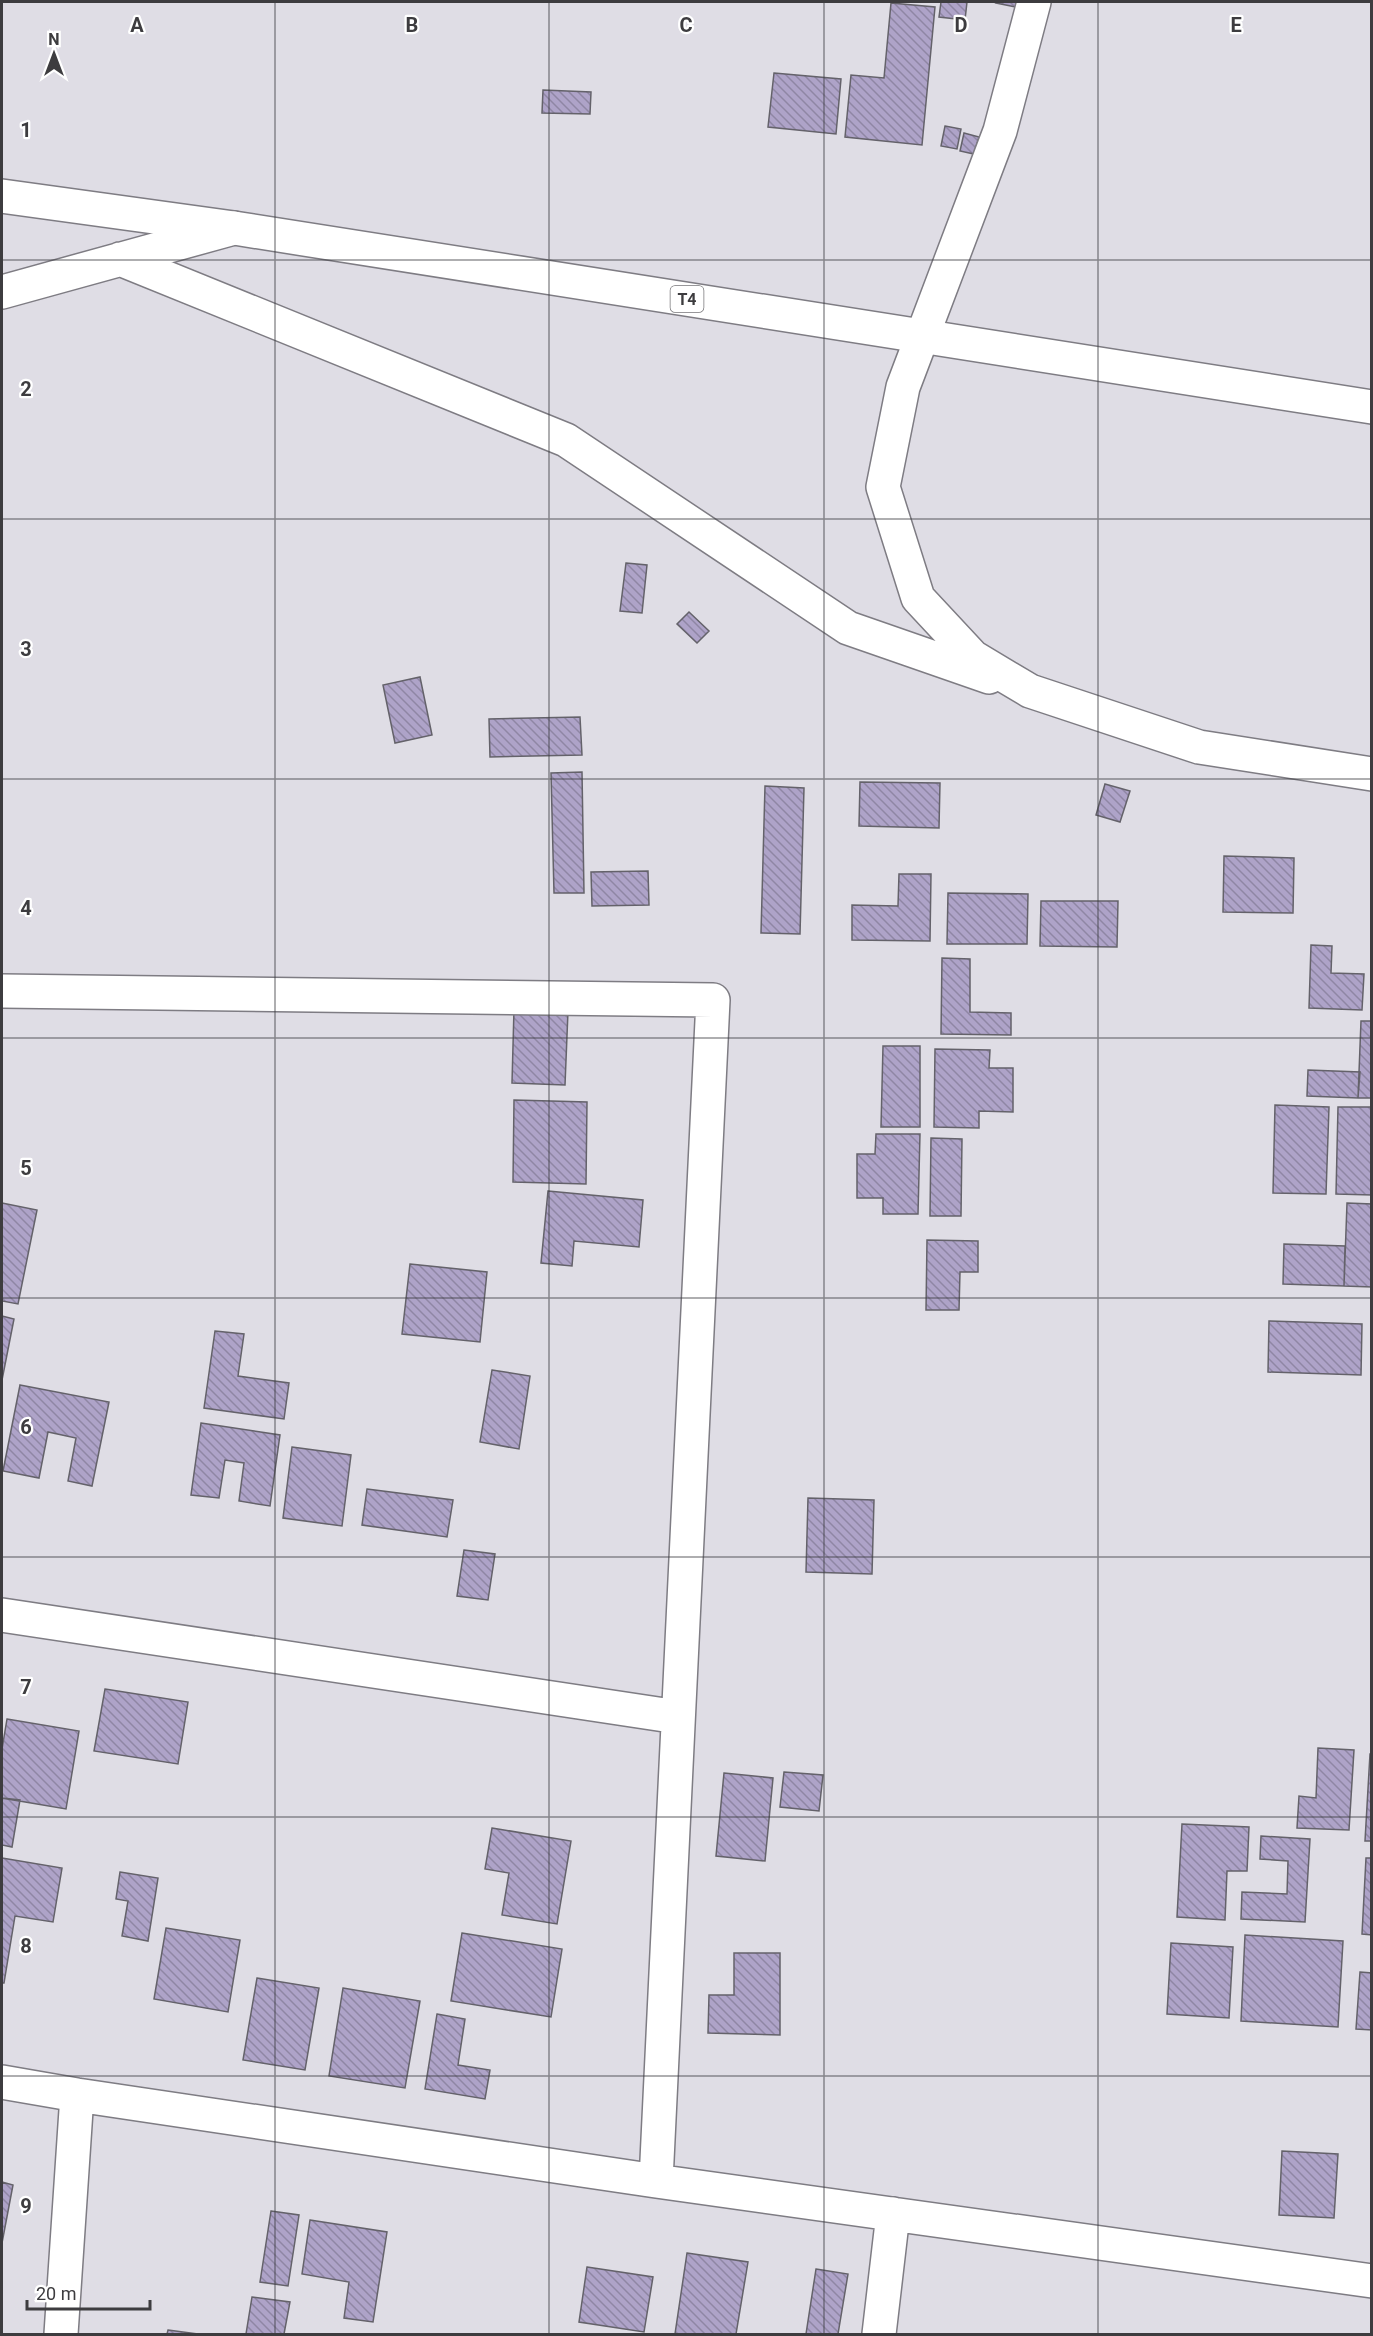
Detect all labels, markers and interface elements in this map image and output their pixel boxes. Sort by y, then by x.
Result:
text: A [130,13,144,37]
text: B [406,13,418,37]
text: C [679,13,693,37]
text: D [955,13,968,37]
text: E [1230,13,1242,37]
north arrow [24,24,84,84]
text: N [48,30,60,49]
text: 1 [20,118,32,142]
road number: T4 [670,286,704,312]
text: 2 [20,377,32,401]
text: 3 [20,637,32,661]
text: 4 [20,896,32,920]
text: 5 [20,1156,32,1180]
text: 6 [20,1415,32,1439]
text: 7 [20,1675,32,1699]
text: 8 [20,1934,32,1958]
text: 9 [20,2194,32,2218]
scale bar [27,2273,150,2311]
text: 20 m [36,2283,76,2304]

